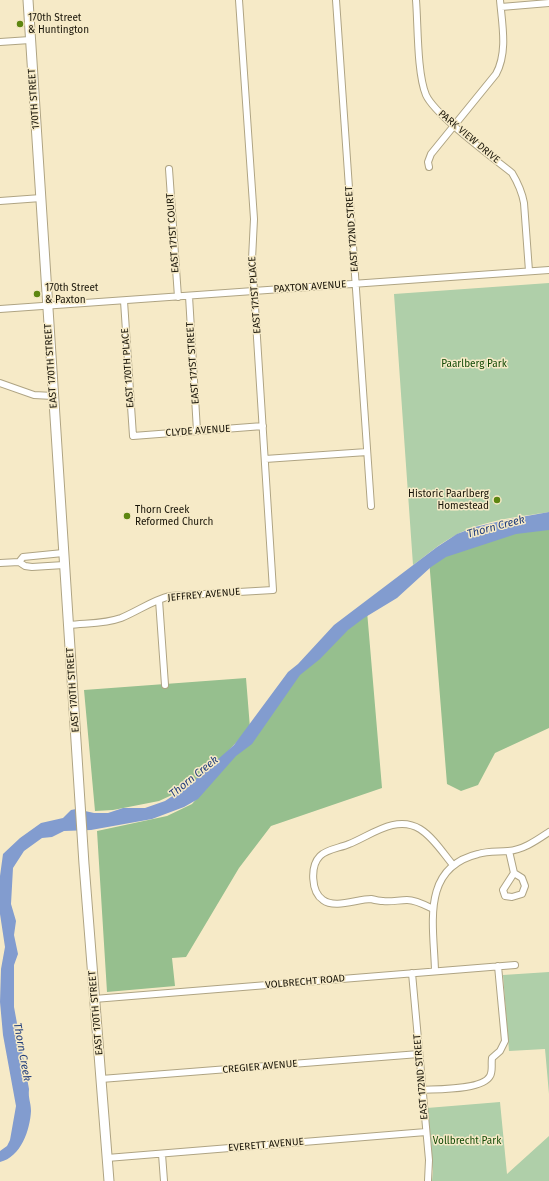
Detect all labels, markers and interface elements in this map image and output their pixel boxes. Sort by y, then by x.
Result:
place label: 170th Street & Huntington [28,12,89,36]
marker: 170th Street & Huntington [15,19,25,29]
street label: 170TH STREET [26,68,42,130]
street label: PARK VIEW DRIVE [436,108,502,166]
street label: EAST 172ND STREET [343,186,361,272]
street label: EAST 171ST COURT [164,193,182,273]
street label: EAST 171ST PLACE [246,256,264,334]
street label: PAXTON AVENUE [273,278,347,296]
place label: 170th Street & Paxton [45,282,98,306]
marker: 170th Street & Paxton [32,289,42,299]
street label: EAST 171ST STREET [184,321,202,405]
street label: EAST 170TH STREET [42,323,60,409]
street label: EAST 170TH PLACE [119,328,137,408]
park label: Paarlberg Park [441,358,507,370]
street label: CLYDE AVENUE [165,423,231,439]
place label: Historic Paarlberg Homestead [408,488,489,512]
marker: Historic Paarlberg Homestead [492,495,502,505]
place label: Thorn Creek Reformed Church [135,504,213,528]
marker: Thorn Creek Reformed Church [122,511,132,521]
water label: Thorn Creek [466,513,526,541]
street label: JEFFREY AVENUE [167,586,241,604]
street label: EAST 170TH STREET [64,647,82,733]
water label: Thorn Creek [167,753,221,801]
street label: EAST 170TH STREET [86,970,106,1056]
street label: VOLBRECHT ROAD [265,973,345,991]
water label: Thorn Creek [10,1022,34,1082]
street label: EAST 172ND STREET [411,1034,431,1120]
street label: CREGIER AVENUE [222,1058,298,1076]
park label: Vollbrecht Park [433,1135,501,1147]
street label: EVERETT AVENUE [228,1136,304,1154]

